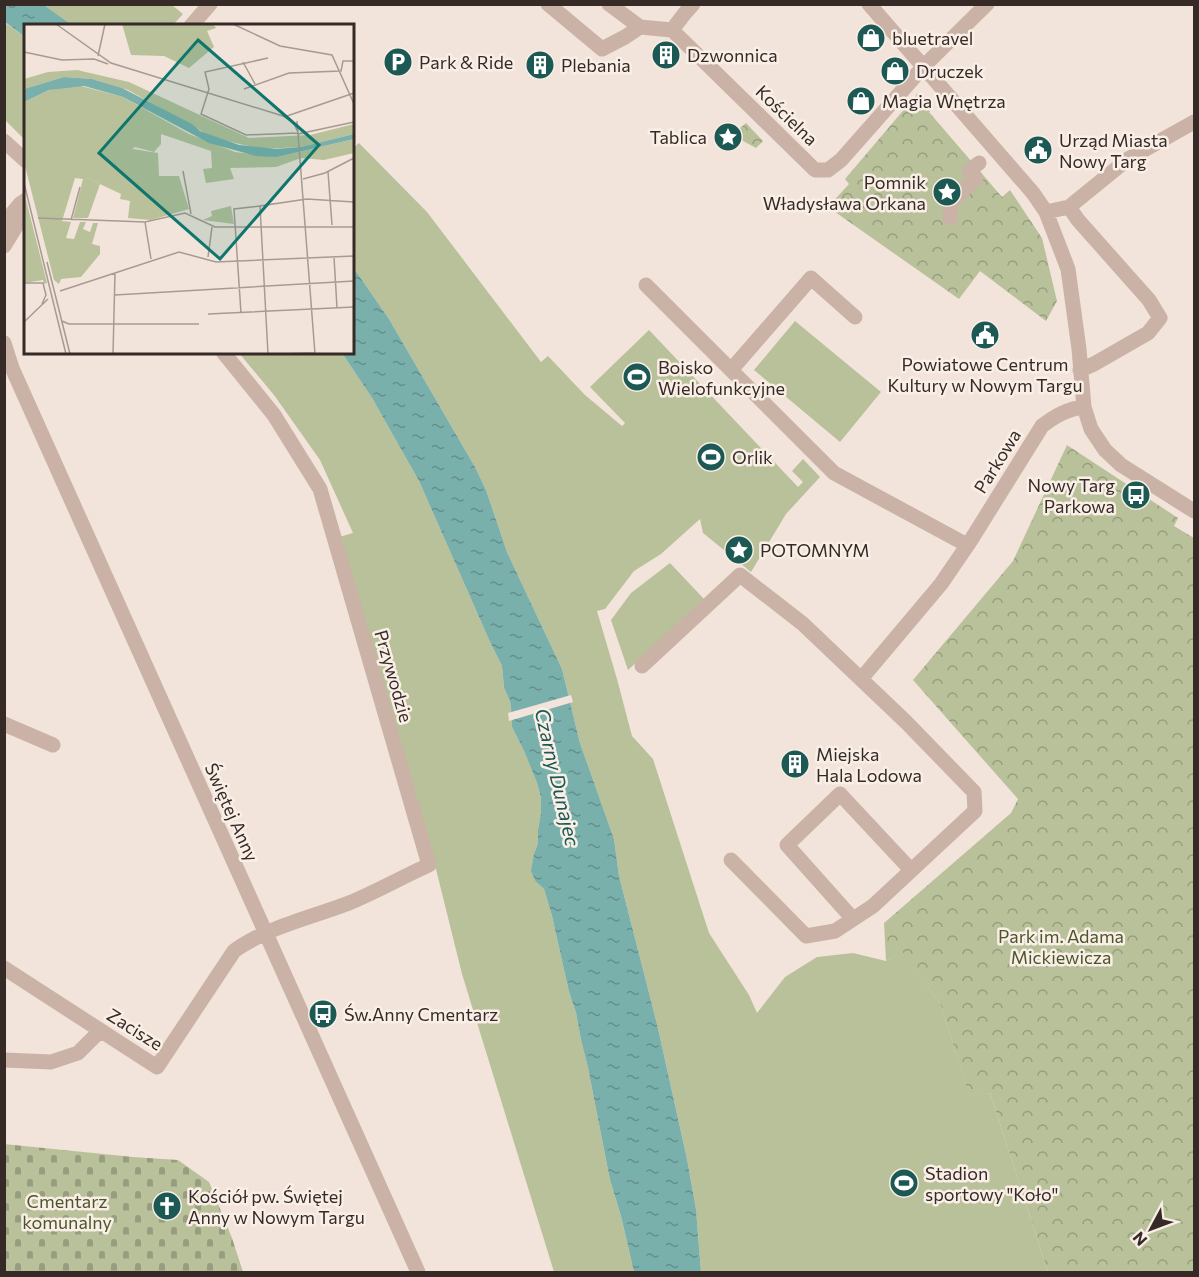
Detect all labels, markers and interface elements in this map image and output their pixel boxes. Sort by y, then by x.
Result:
shop icon: bluetravel [855,22,887,54]
inset map [24,24,354,354]
place label: bluetravel [892,27,973,49]
building icon: Dzwonnica [650,39,682,71]
place label: Dzwonnica [687,44,778,66]
parking icon: Park & Ride [382,46,414,78]
building icon: Plebania [524,49,556,81]
place label: Park & Ride [419,51,513,73]
place label: Plebania [561,54,631,76]
shop icon: Druczek [879,55,911,87]
place label: Druczek [916,60,984,82]
street label: Kościelna [751,80,823,150]
shop icon: Magia Wnętrza [845,85,877,117]
place label: Magia Wnętrza [882,90,1006,112]
place icon: Tablica [712,121,744,153]
place label: Tablica [649,126,707,148]
place label: Urząd Miasta Nowy Targ [1059,129,1168,172]
public building icon: Urząd Miasta Nowy Targ [1022,134,1054,166]
place label: Pomnik Władysława Orkana [763,171,926,214]
place icon: Pomnik Władysława Orkana [931,176,963,208]
public building icon: Powiatowe Centrum Kultury w Nowym Targu [969,319,1001,351]
place label: Powiatowe Centrum Kultury w Nowym Targu [888,353,1083,396]
place label: Boisko Wielofunkcyjne [658,356,785,399]
sports icon: Boisko Wielofunkcyjne [621,361,653,393]
street label: Parkowa [969,425,1025,497]
sports icon: Orlik [695,441,727,473]
place label: Orlik [732,446,773,468]
place label: Nowy Targ Parkowa [1027,474,1115,517]
bus stop icon: Nowy Targ Parkowa [1120,479,1152,511]
place icon: POTOMNYM [723,534,755,566]
place label: POTOMNYM [760,539,870,561]
street label: Przywodzie [370,627,418,725]
water label: Czarny Dunajec [530,706,586,848]
place label: Miejska Hala Lodowa [816,743,922,786]
building icon: Miejska Hala Lodowa [779,748,811,780]
street label: Świętej Anny [200,759,264,865]
park label: Park im. Adama Mickiewicza [998,925,1124,968]
bus stop icon: Św.Anny Cmentarz [307,998,339,1030]
street label: Zacisze [103,1003,167,1055]
place label: Św.Anny Cmentarz [344,1003,498,1025]
place label: Stadion sportowy "Koło" [925,1162,1058,1205]
sports icon: Stadion sportowy "Koło" [888,1167,920,1199]
place label: Kościół pw. Świętej Anny w Nowym Targu [188,1185,365,1228]
park label: Cmentarz komunalny [22,1190,112,1233]
church icon: Kościół pw. Świętej Anny w Nowym Targu [151,1190,183,1222]
north arrow [1121,1199,1181,1259]
text: N [1128,1228,1150,1250]

